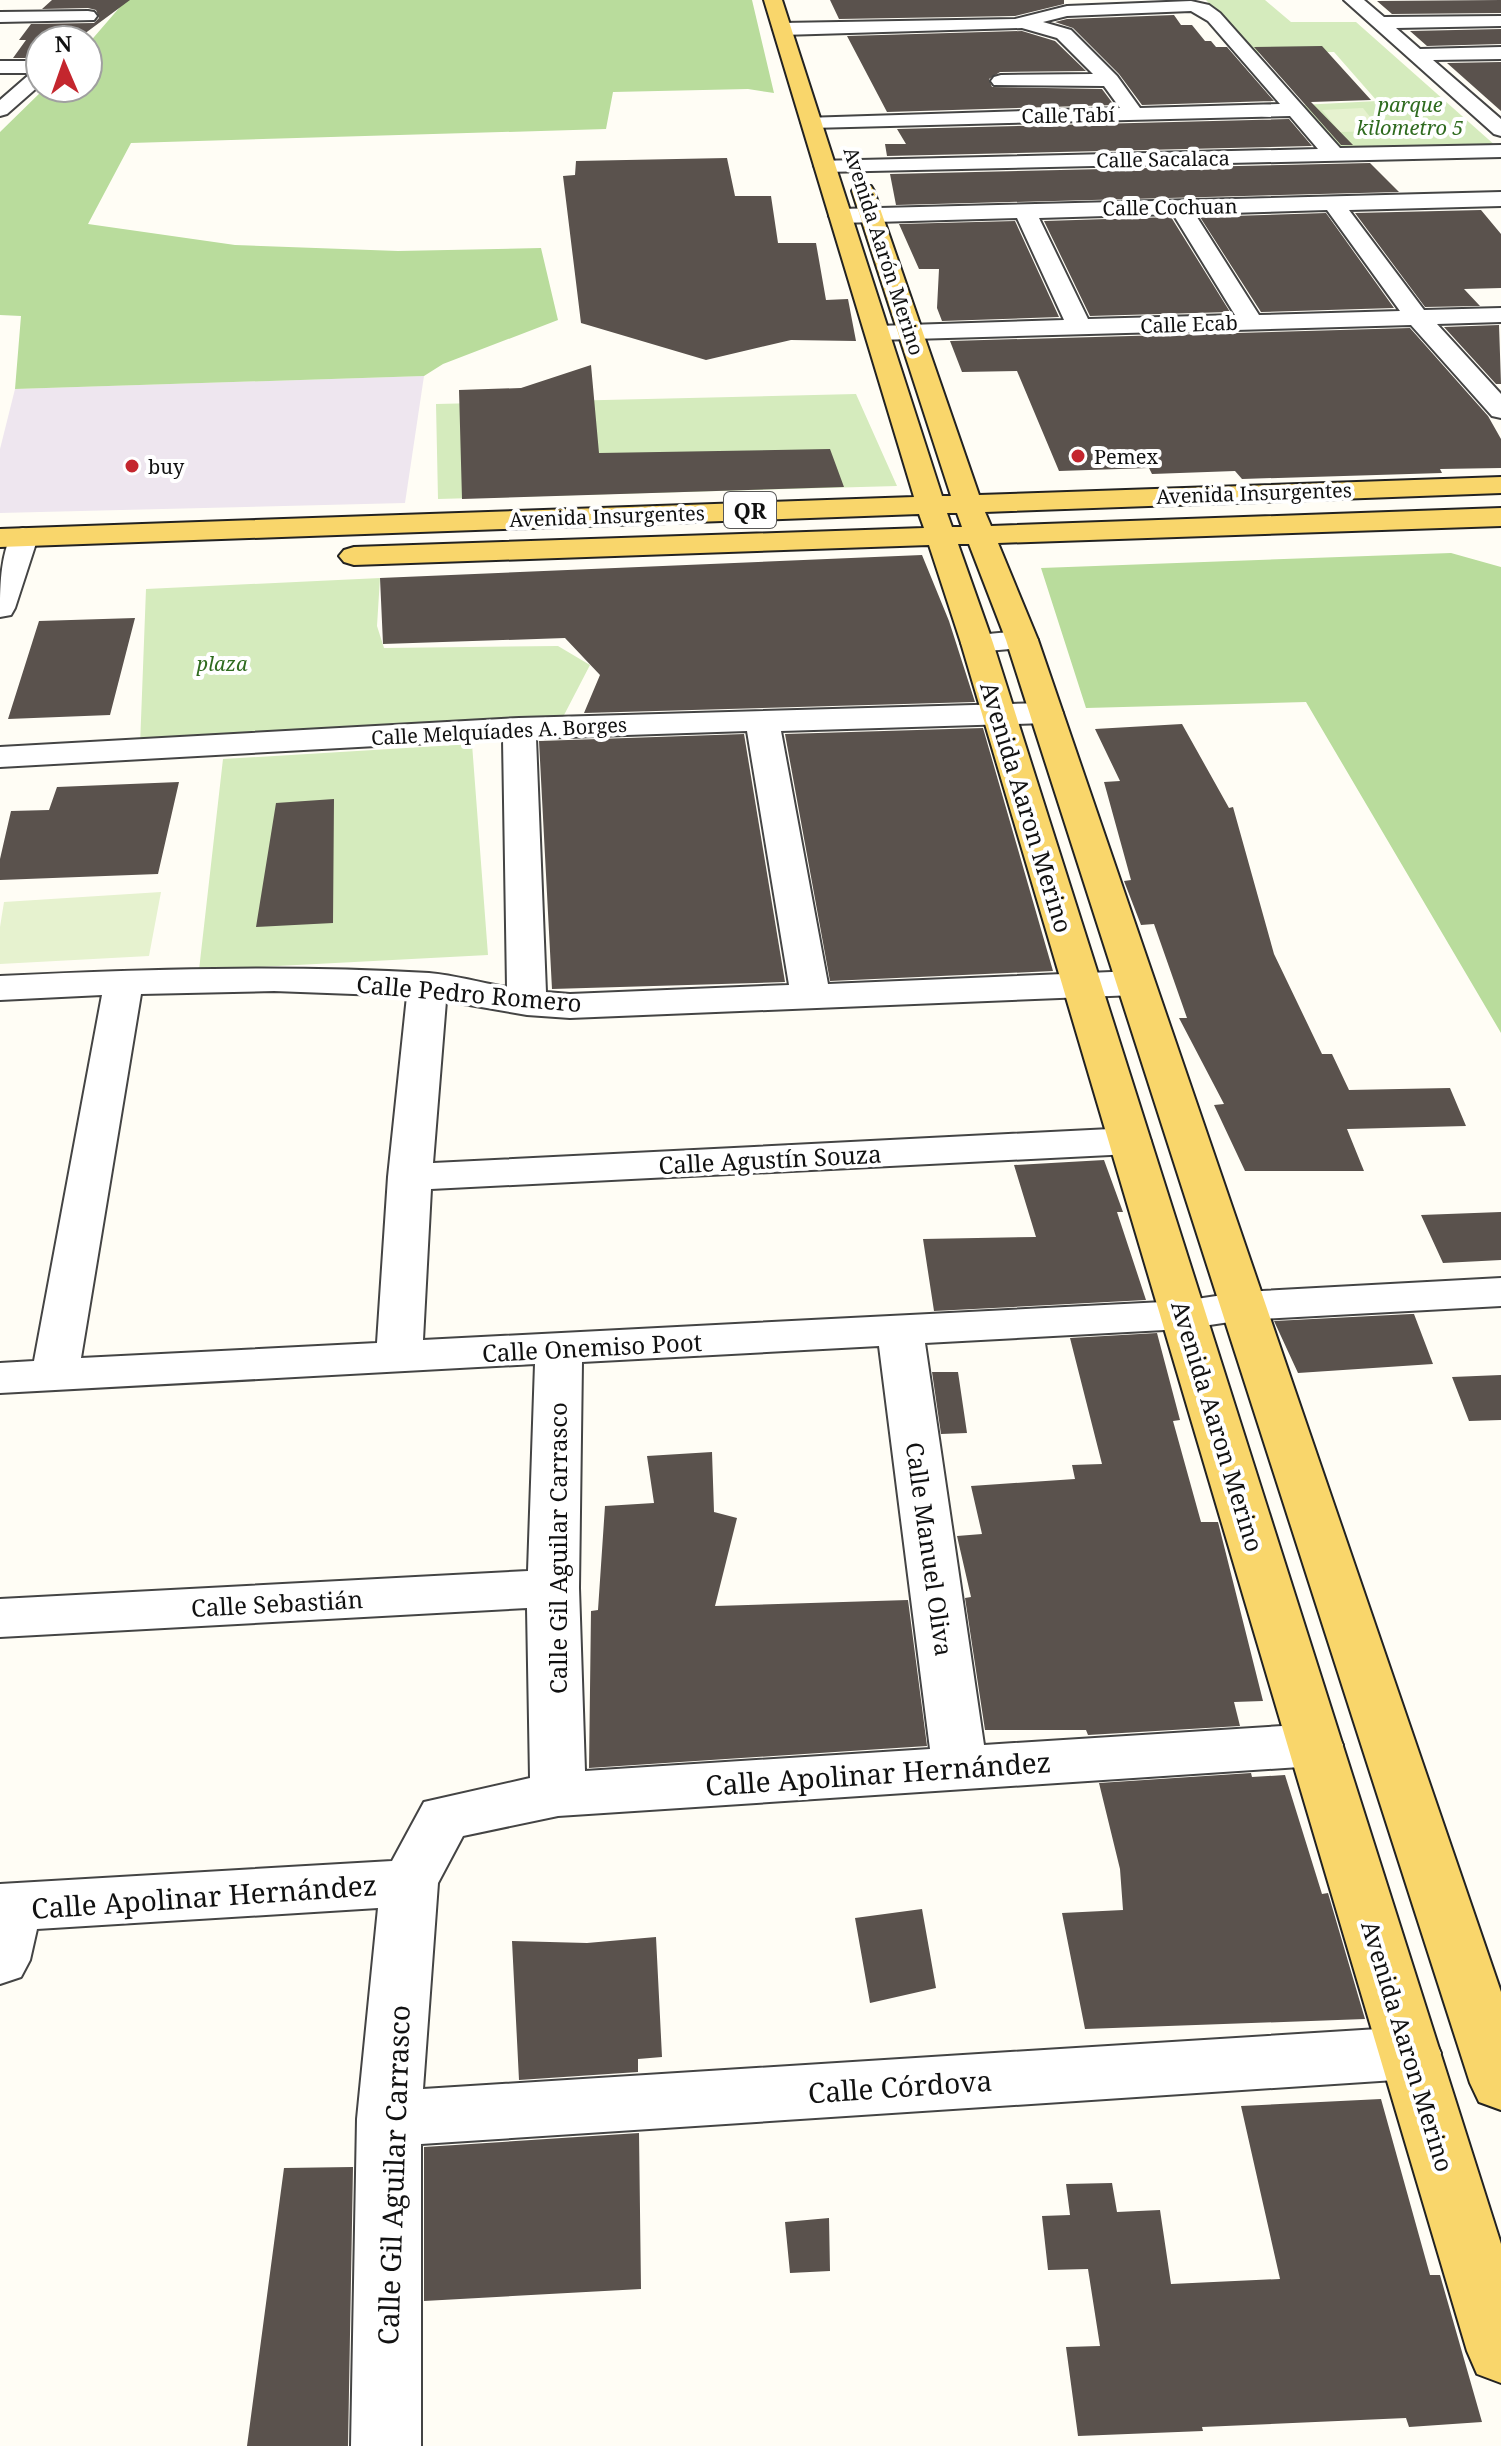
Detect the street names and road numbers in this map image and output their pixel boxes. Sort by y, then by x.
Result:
street label: Calle Tabí [1021,101,1116,129]
street label: Avenida Aarón Merino [838,143,930,359]
street label: Calle Sacalaca [1096,144,1230,174]
street label: Calle Cochuan [1102,192,1238,222]
street label: Calle Ecab [1140,309,1238,339]
street label: Avenida Insurgentes [1156,476,1352,510]
road number: QR [724,492,776,528]
street label: Avenida Insurgentes [509,499,705,533]
street label: Avenida Aaron Merino [973,677,1081,937]
street label: Calle Melquíades A. Borges [370,711,628,751]
street label: Calle Pedro Romero [355,967,583,1019]
street label: Calle Agustín Souza [658,1137,882,1181]
street label: Avenida Aaron Merino [1164,1296,1272,1556]
street label: Calle Onemiso Poot [481,1325,703,1369]
street label: Calle Gil Aguilar Carrasco [541,1402,574,1694]
street label: Calle Manuel Oliva [899,1440,961,1658]
street label: Calle Sebastián [190,1582,364,1624]
street label: Calle Apolinar Hernández [704,1742,1052,1804]
street label: Calle Apolinar Hernández [30,1865,378,1927]
street label: Avenida Aaron Merino [1354,1916,1462,2176]
street label: Calle Gil Aguilar Carrasco [368,2004,418,2346]
street label: Calle Córdova [807,2061,993,2111]

